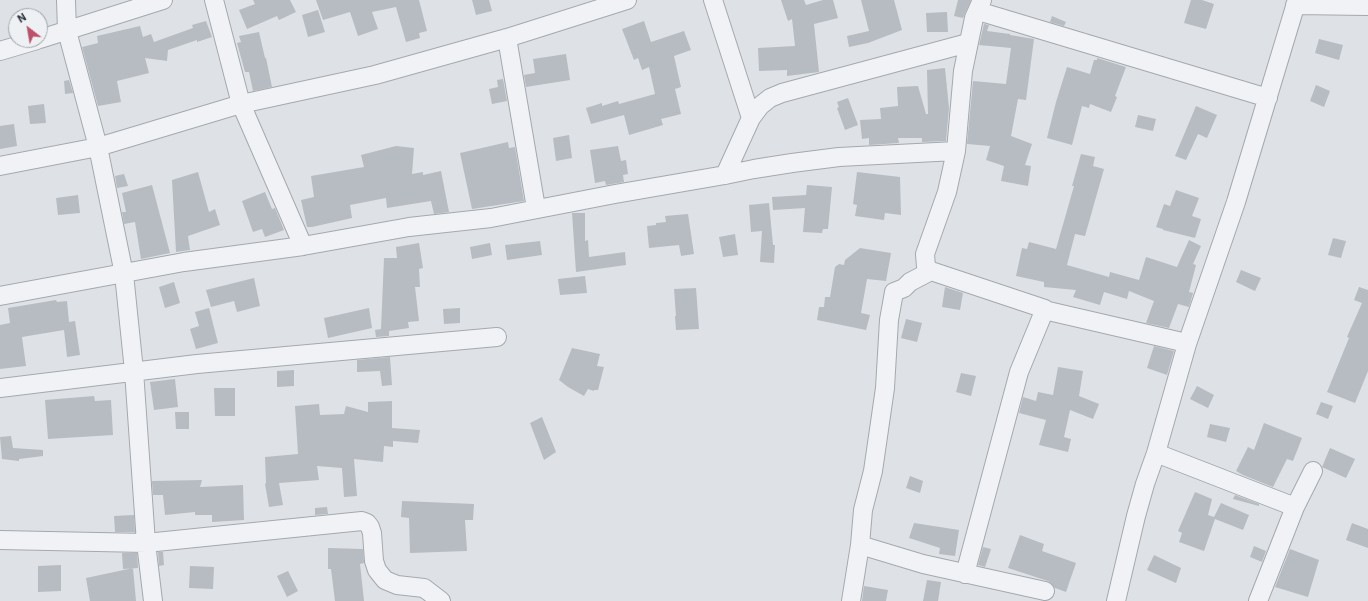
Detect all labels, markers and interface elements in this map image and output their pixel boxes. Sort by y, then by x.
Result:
north arrow [8,8,48,48]
text: N [15,11,29,26]

